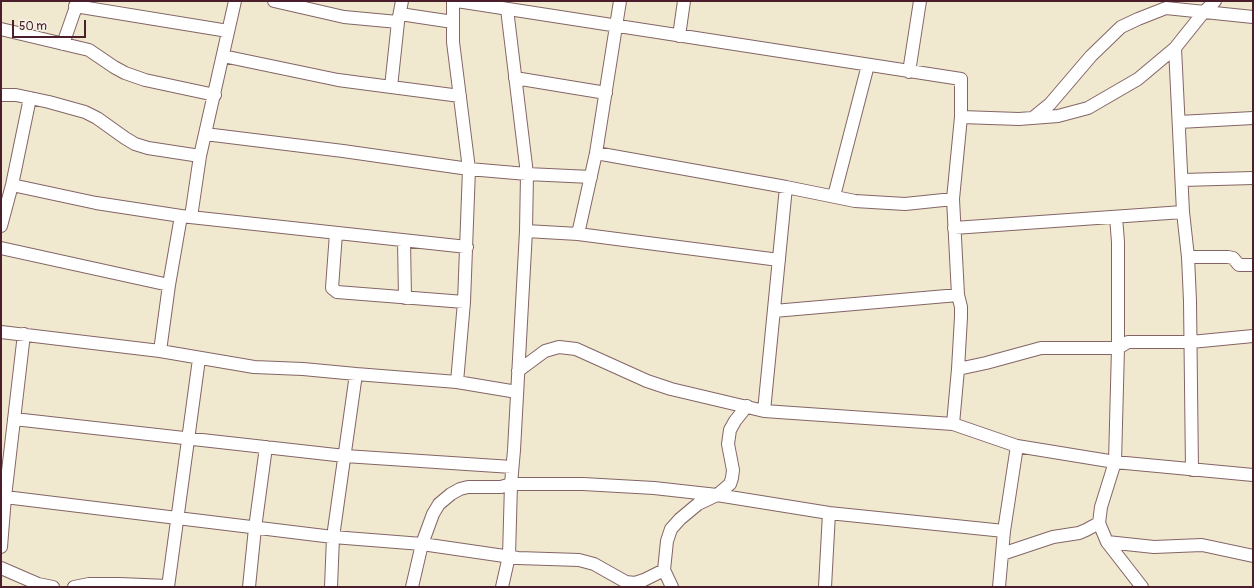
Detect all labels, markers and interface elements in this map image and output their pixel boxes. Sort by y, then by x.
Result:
scale bar [14,12,88,38]
text: 50 m [19,19,47,34]

